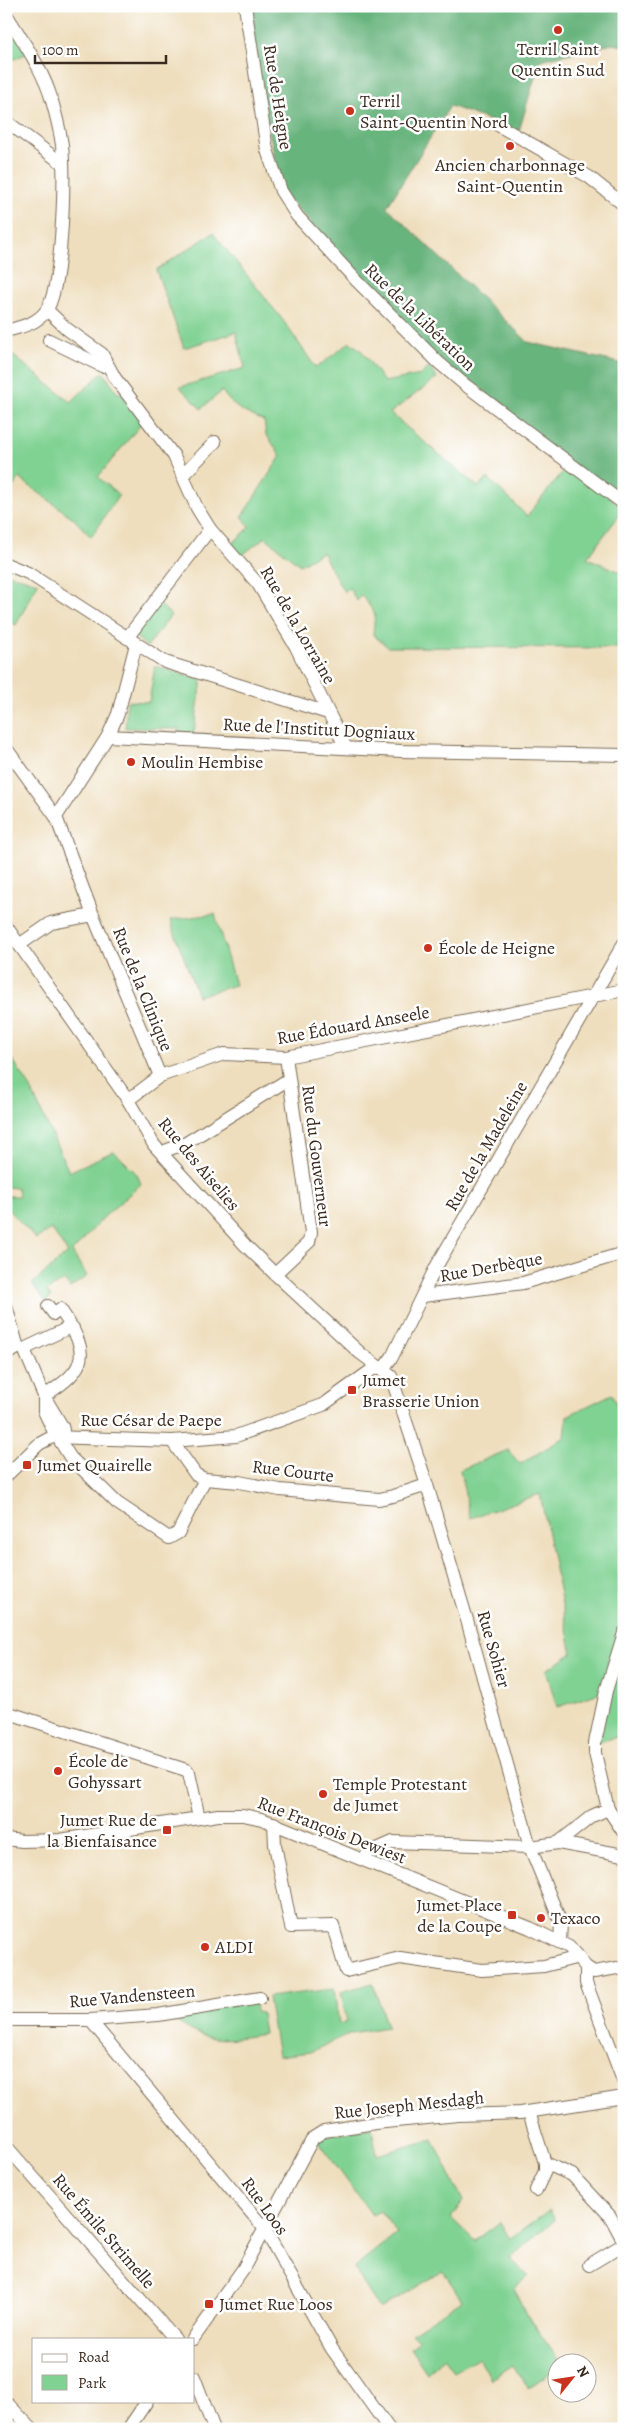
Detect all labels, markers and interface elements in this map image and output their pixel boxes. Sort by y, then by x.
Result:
marker: Terril Saint Quentin Sud [552,24,564,36]
scale bar [35,32,166,64]
place label: Terril Saint Quentin Sud [511,37,605,82]
text: 100 m [42,40,79,60]
street label: Rue de Heigne [258,43,298,151]
place label: Terril Saint-Quentin Nord [360,89,508,134]
marker: Terril Saint-Quentin Nord [344,105,356,117]
marker: Ancien charbonnage Saint-Quentin [504,140,516,152]
place label: Ancien charbonnage Saint-Quentin [434,153,585,198]
street label: Rue de la Libération [359,258,481,376]
street label: Rue de la Lorraine [254,562,342,688]
street label: Rue de l'Institut Dogniaux [222,712,416,746]
place label: Moulin Hembise [141,750,263,774]
marker: Moulin Hembise [125,756,137,768]
street label: Rue de la Clinique [107,923,179,1055]
place label: École de Heigne [438,936,555,960]
marker: École de Heigne [422,942,434,954]
street label: Rue Édouard Anseele [275,1000,431,1050]
street label: Rue de la Madeleine [439,1077,533,1215]
street label: Rue du Gouverneur [296,1084,338,1228]
street label: Rue des Aiselies [153,1112,245,1216]
street label: Rue Derbèque [438,1246,544,1288]
place label: Jumet Brasserie Union [362,1368,480,1413]
marker: Jumet Brasserie Union [346,1384,358,1396]
street label: Rue César de Paepe [80,1408,222,1432]
place label: Jumet Quairelle [37,1453,152,1477]
street label: Rue Courte [251,1454,335,1488]
marker: Jumet Quairelle [21,1459,33,1471]
street label: Rue Sohier [471,1607,517,1691]
place label: École de Gohyssart [68,1749,142,1794]
marker: École de Gohyssart [52,1765,64,1777]
place label: Temple Protestant de Jumet [333,1772,467,1817]
marker: Temple Protestant de Jumet [317,1788,329,1800]
street label: Rue François Dewiest [254,1791,410,1869]
place label: Jumet Rue de la Bienfaisance [47,1808,157,1853]
marker: Jumet Rue de la Bienfaisance [161,1824,173,1836]
place label: Jumet Place de la Coupe [416,1893,502,1938]
place label: Texaco [551,1906,600,1930]
marker: Jumet Place de la Coupe [506,1909,518,1921]
marker: Texaco [535,1912,547,1924]
place label: ALDI [214,1935,253,1959]
marker: ALDI [199,1941,211,1953]
street label: Rue Vandensteen [68,1979,196,2013]
street label: Rue Joseph Mesdagh [333,2085,486,2125]
street label: Rue Émile Strimelle [47,2168,161,2294]
street label: Rue Loos [236,2172,294,2240]
place label: Jumet Rue Loos [219,2292,333,2316]
marker: Jumet Rue Loos [203,2298,215,2310]
legend [32,2338,195,2402]
text: Road [78,2347,110,2367]
north arrow [548,2352,598,2402]
text: N [572,2363,594,2381]
text: Park [78,2373,107,2393]

